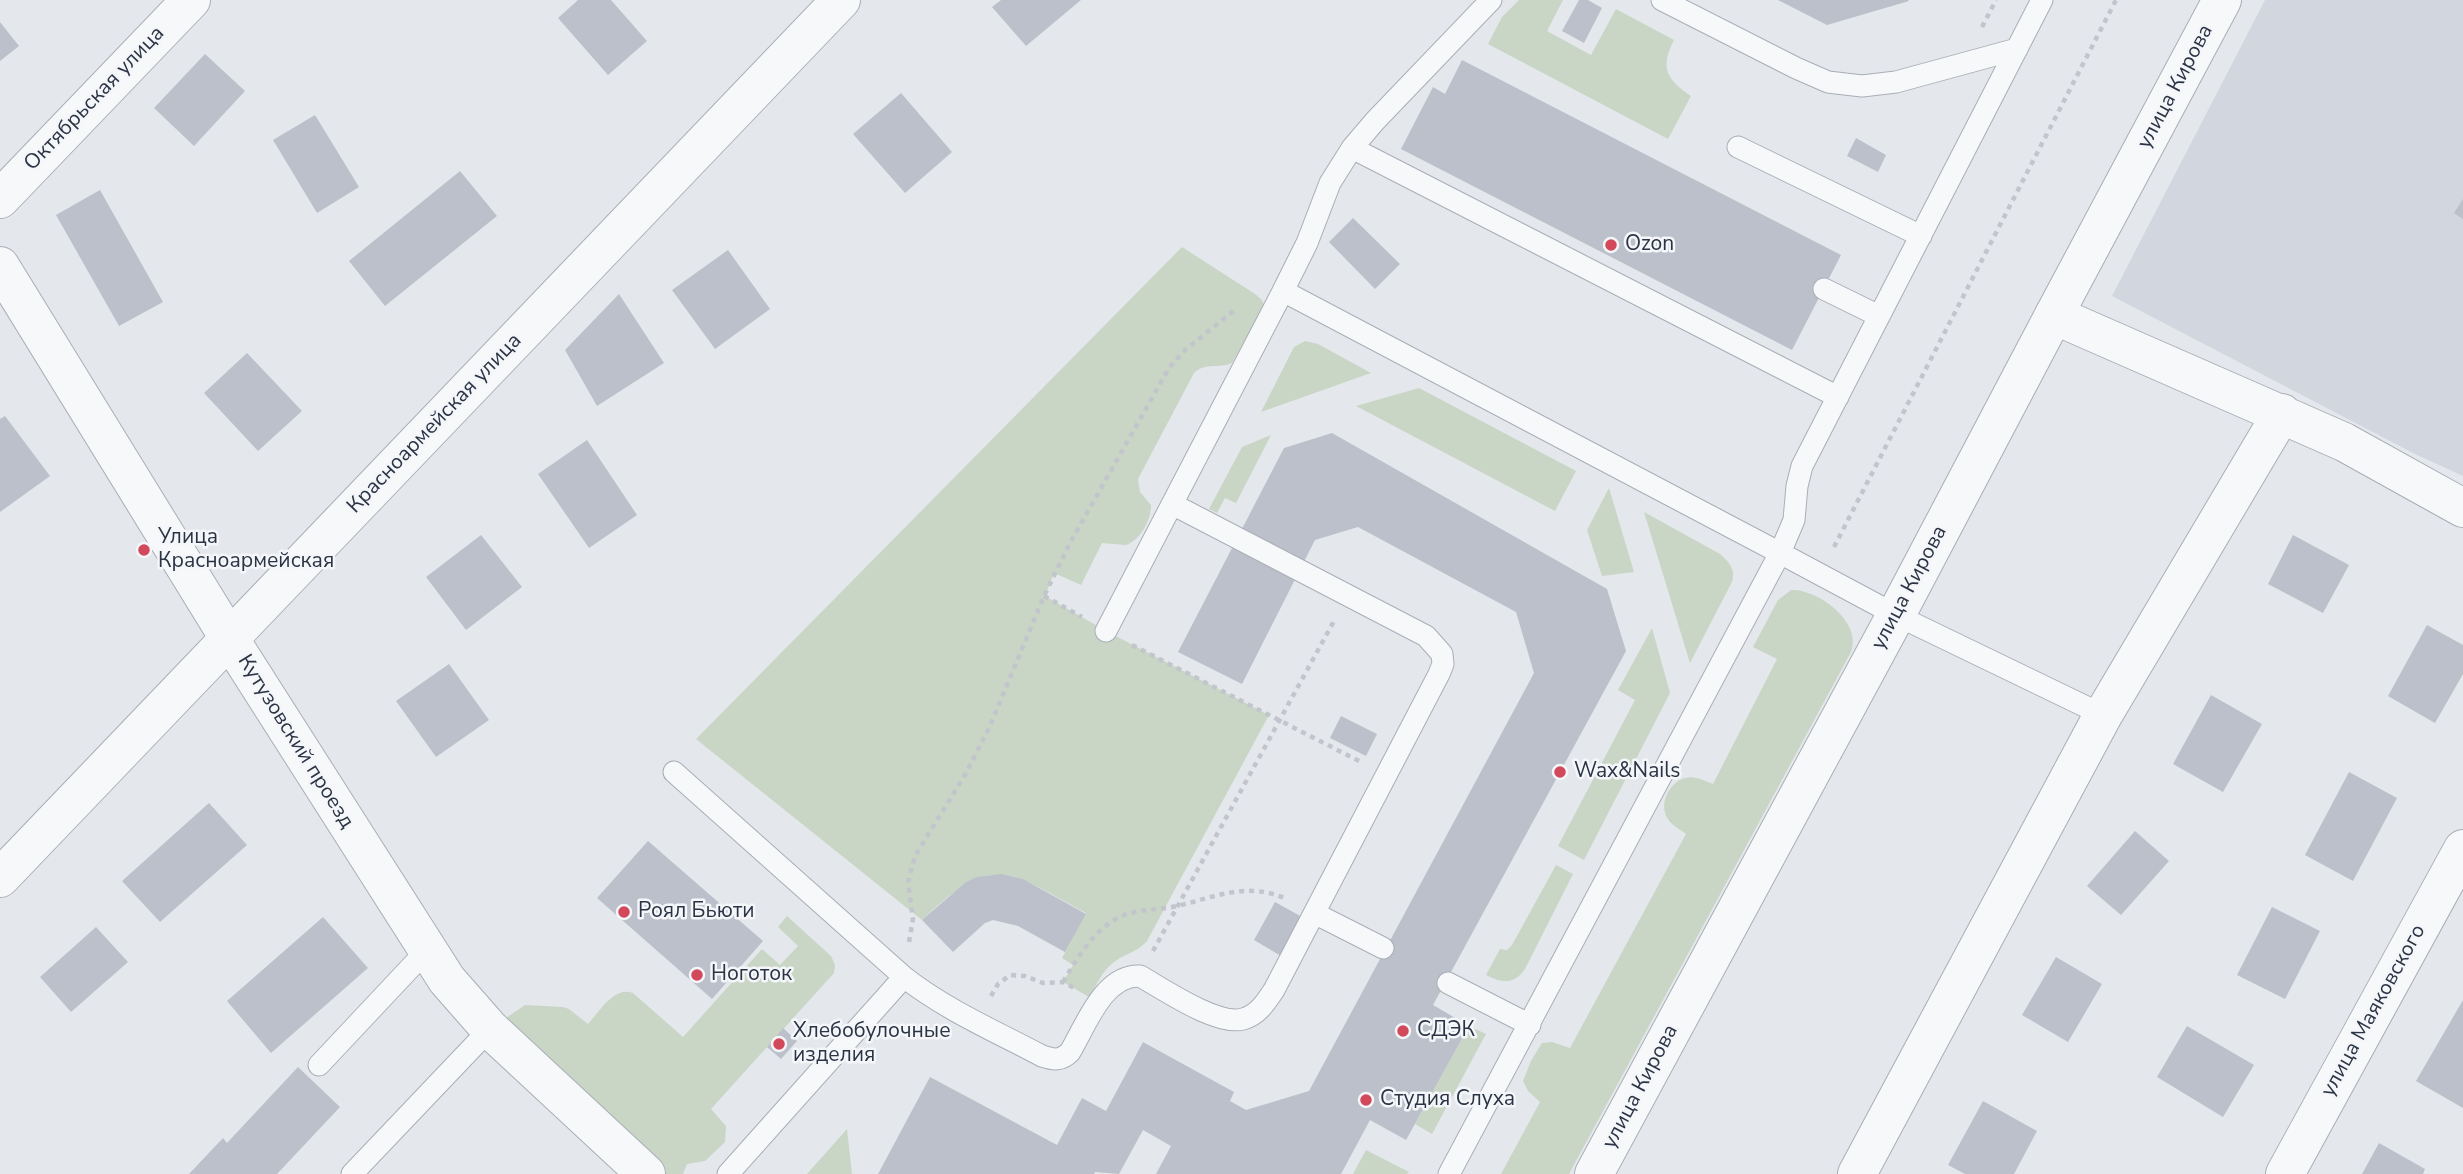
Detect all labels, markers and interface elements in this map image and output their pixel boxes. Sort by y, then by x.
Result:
street label: улица Кирова [2133,21,2219,153]
street label: Октябрьская улица [20,22,170,176]
place label: Ozon [1625,232,1674,258]
marker: Ozon [1603,237,1619,253]
street label: Красноармейская улица [343,329,527,519]
street label: улица Кирова [1867,522,1953,654]
place label: Улица Красноармейская [158,525,334,575]
marker: Улица Красноармейская [136,542,152,558]
street label: Кутузовский проезд [231,650,359,834]
place label: Wax&Nails [1574,759,1680,785]
marker: Wax&Nails [1552,764,1568,780]
place label: Роял Бьюти [638,899,754,925]
marker: Роял Бьюти [616,904,632,920]
street label: улица Маяковского [2316,921,2432,1101]
place label: Ноготок [711,962,792,988]
marker: Ноготок [689,967,705,983]
place label: СДЭК [1417,1018,1475,1044]
place label: Хлебобулочные изделия [793,1019,951,1069]
street label: улица Кирова [1598,1021,1684,1153]
marker: СДЭК [1395,1023,1411,1039]
marker: Хлебобулочные изделия [771,1036,787,1052]
place label: Студия Слуха [1380,1087,1515,1113]
marker: Студия Слуха [1358,1092,1374,1108]

